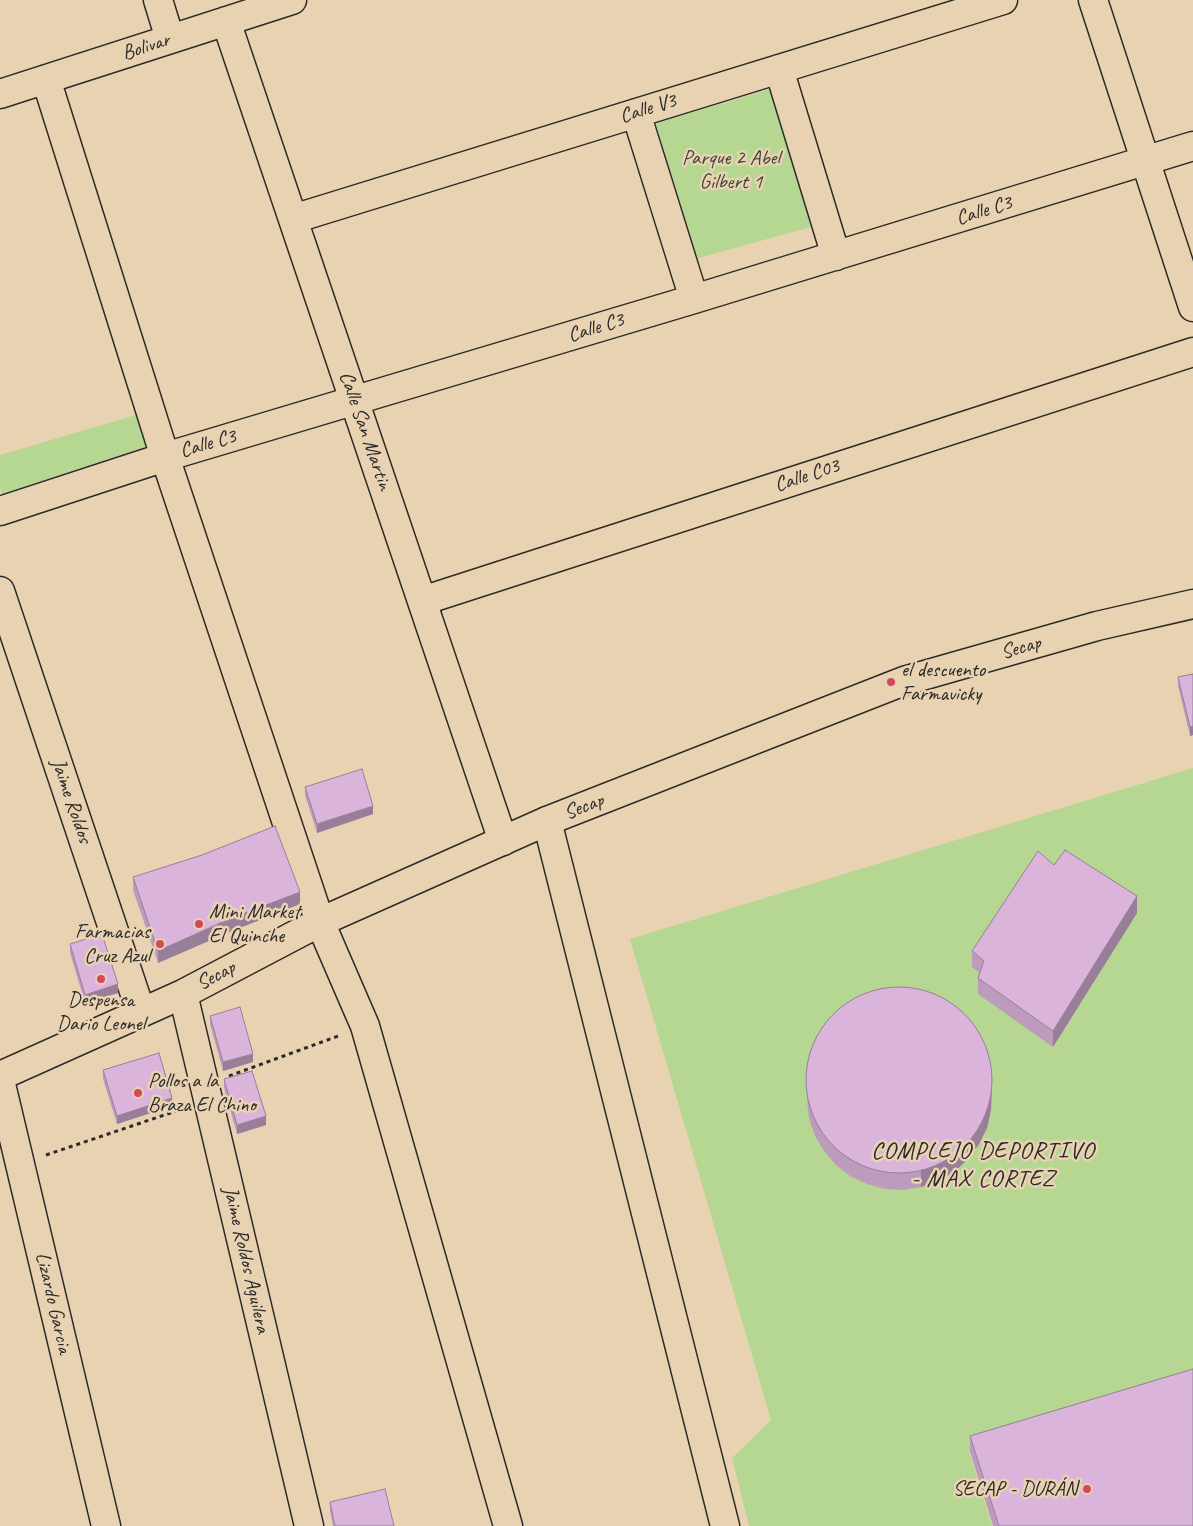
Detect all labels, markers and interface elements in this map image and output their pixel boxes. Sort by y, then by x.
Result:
street label: Bolivar [119,27,173,67]
street label: Calle V3 [617,88,679,130]
park label: Parque 2 Abel Gilbert 1 [682,145,780,195]
street label: Calle C3 [953,191,1015,231]
street label: Calle C3 [565,308,627,348]
street label: Calle San Martin [333,368,397,494]
street label: Calle C3 [177,424,239,464]
street label: Calle C03 [771,454,843,498]
street label: Secap [998,630,1044,666]
place label: el descuento Farmavicky [901,657,985,707]
marker: el descuento Farmavicky [885,676,897,688]
street label: Jaime Roldos [45,755,97,847]
street label: Secap [561,788,607,826]
place label: Mini Market El Quinche [209,899,300,949]
marker: Mini Market El Quinche [193,918,205,930]
place label: Farmacias Cruz Azul [75,919,150,969]
marker: Farmacias Cruz Azul [154,938,166,950]
street label: Secap [192,955,240,997]
marker: Despensa Dario Leonel [95,973,107,985]
place label: Despensa Dario Leonel [57,987,145,1037]
place label: Pollos a la Braza El Chino [148,1068,256,1118]
marker: Pollos a la Braza El Chino [132,1087,144,1099]
district label: COMPLEJO DEPORTIVO - MAX CORTEZ [870,1138,1096,1194]
street label: Jaime Roldos Aguilera [217,1184,275,1336]
street label: Lizardo Garcia [29,1250,77,1356]
place label: SECAP - DURÁN [953,1476,1077,1502]
marker: SECAP - DURÁN [1081,1483,1093,1495]

